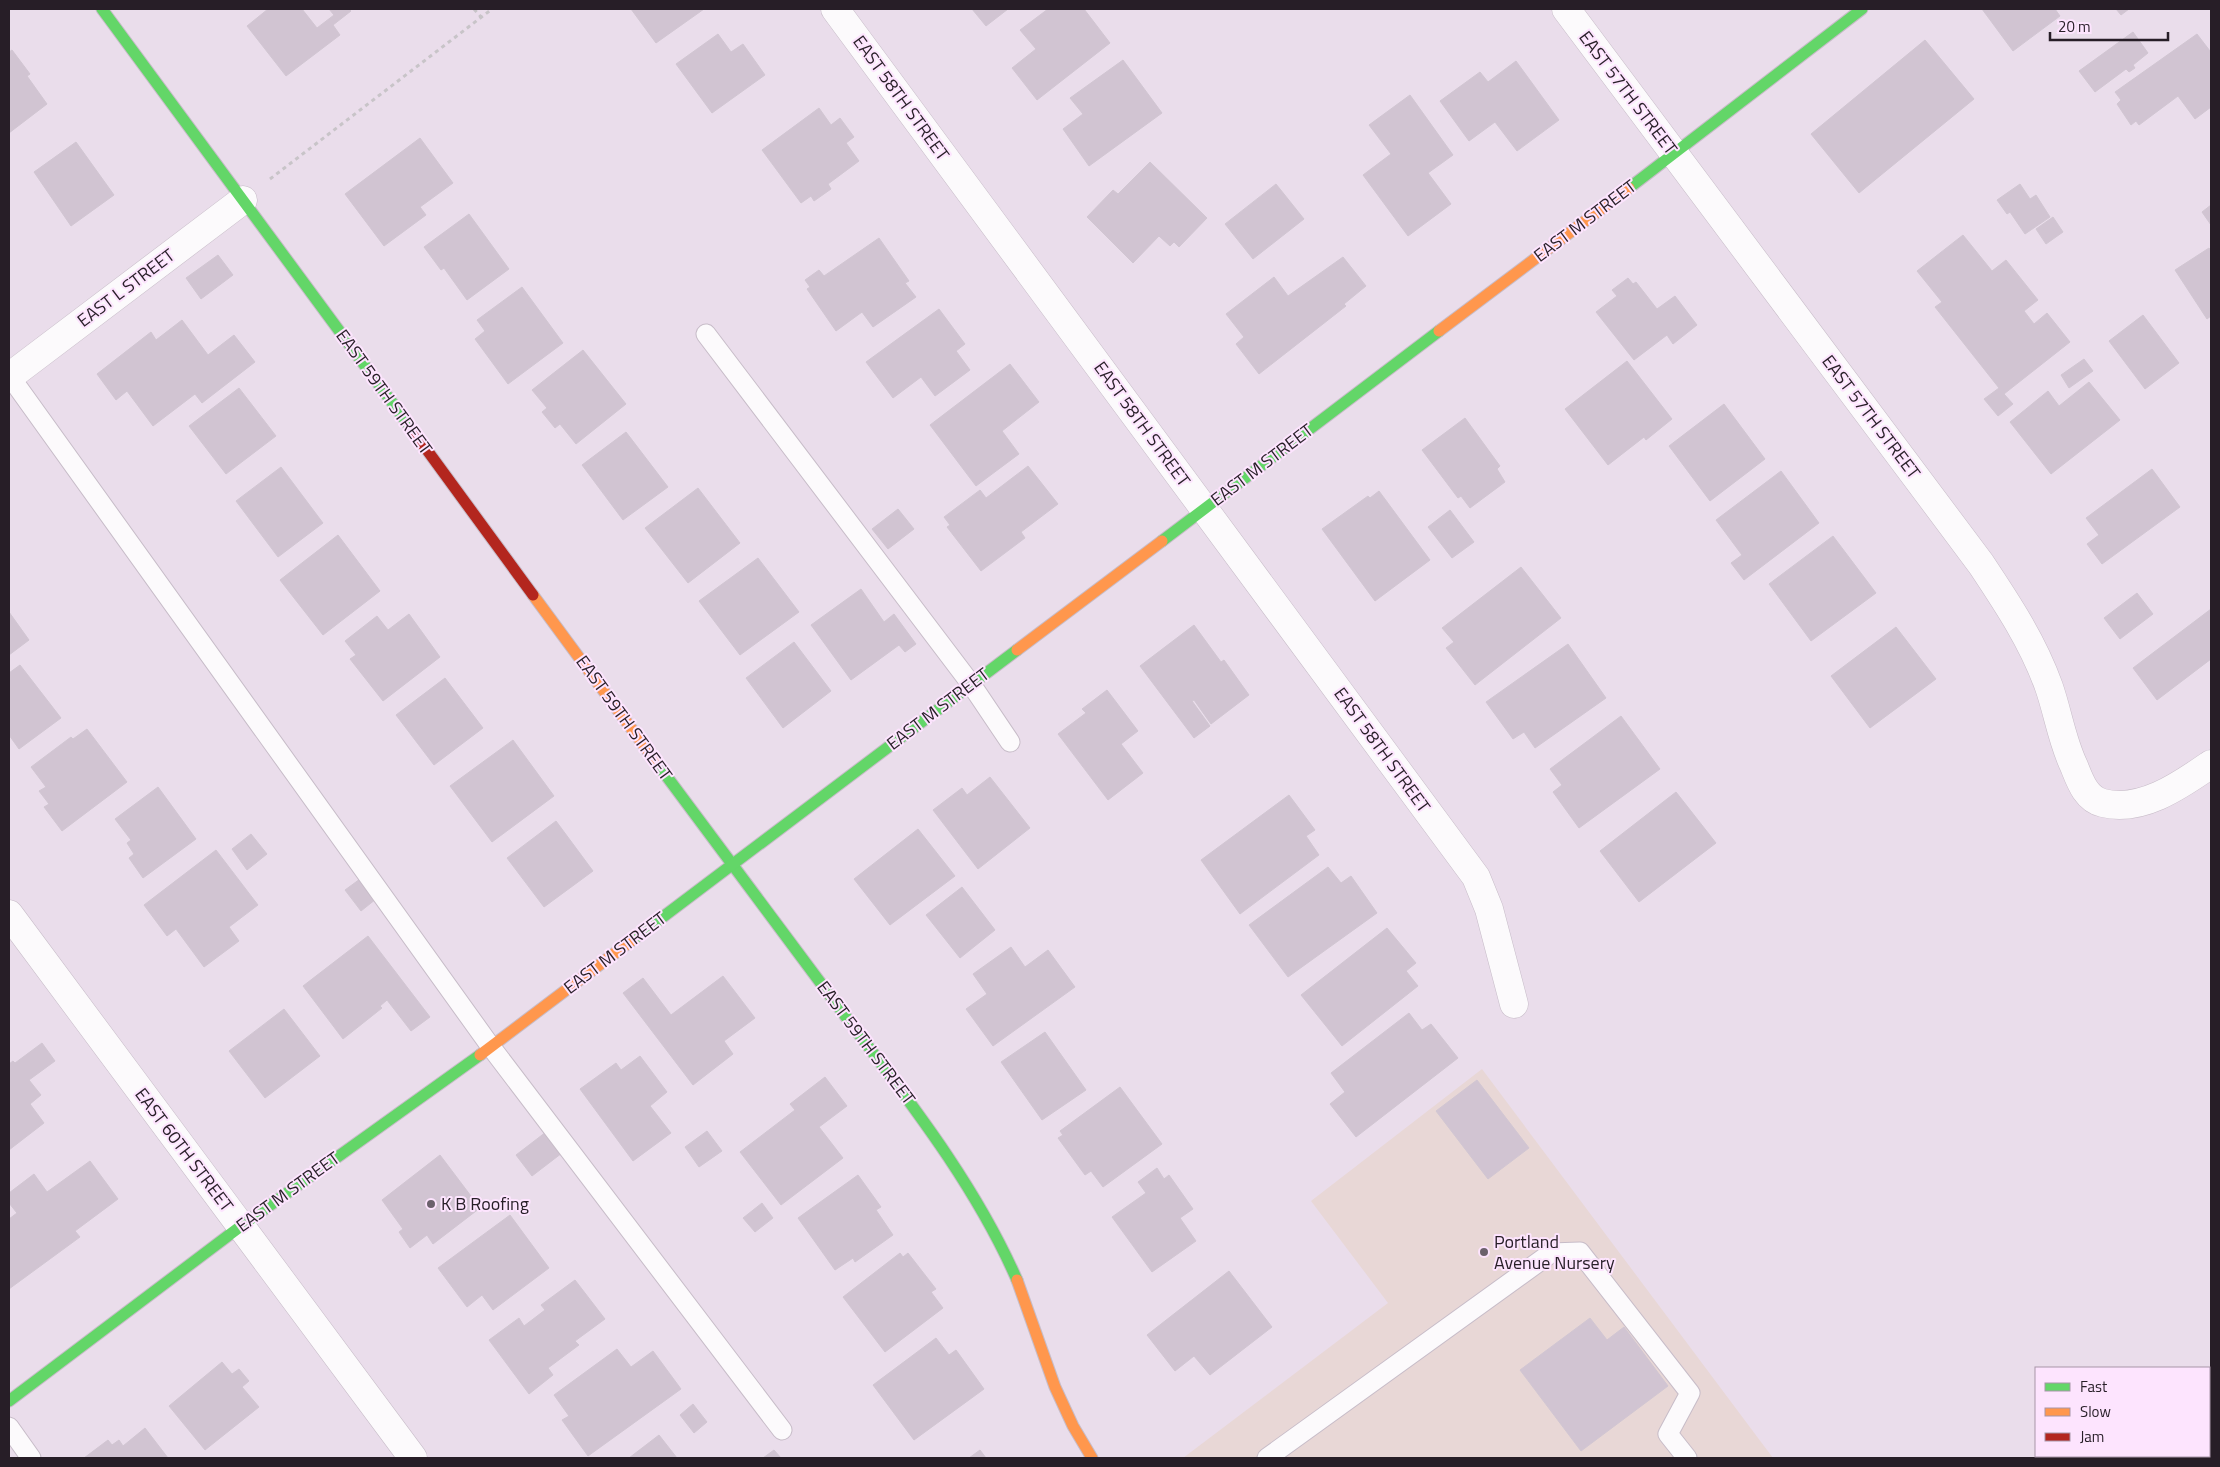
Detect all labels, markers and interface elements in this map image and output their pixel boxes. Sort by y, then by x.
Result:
scale bar [2050,10,2168,42]
text: 20 m [2058,15,2091,38]
street label: EAST 57TH STREET [1573,25,1684,161]
street label: EAST 58TH STREET [847,29,956,166]
street label: EAST M STREET [1528,173,1642,268]
street label: EAST L STREET [71,242,181,333]
street label: EAST 59TH STREET [330,323,439,460]
street label: EAST 57TH STREET [1816,349,1927,485]
street label: EAST 58TH STREET [1088,355,1197,492]
street label: EAST M STREET [1205,417,1319,512]
street label: EAST 59TH STREET [570,649,679,786]
street label: EAST M STREET [881,661,995,756]
street label: EAST 58TH STREET [1328,681,1437,818]
street label: EAST M STREET [558,905,672,1000]
street label: EAST 59TH STREET [811,975,922,1111]
street label: EAST 60TH STREET [129,1082,240,1218]
street label: EAST M STREET [230,1144,346,1239]
place label: K B Roofing [441,1190,529,1217]
marker: K B Roofing [425,1198,437,1210]
place label: Portland Avenue Nursery [1494,1228,1615,1276]
marker: Portland Avenue Nursery [1478,1246,1490,1258]
legend [2035,1367,2210,1457]
text: Fast [2080,1375,2108,1398]
text: Slow [2080,1400,2111,1423]
text: Jam [2080,1425,2104,1448]

